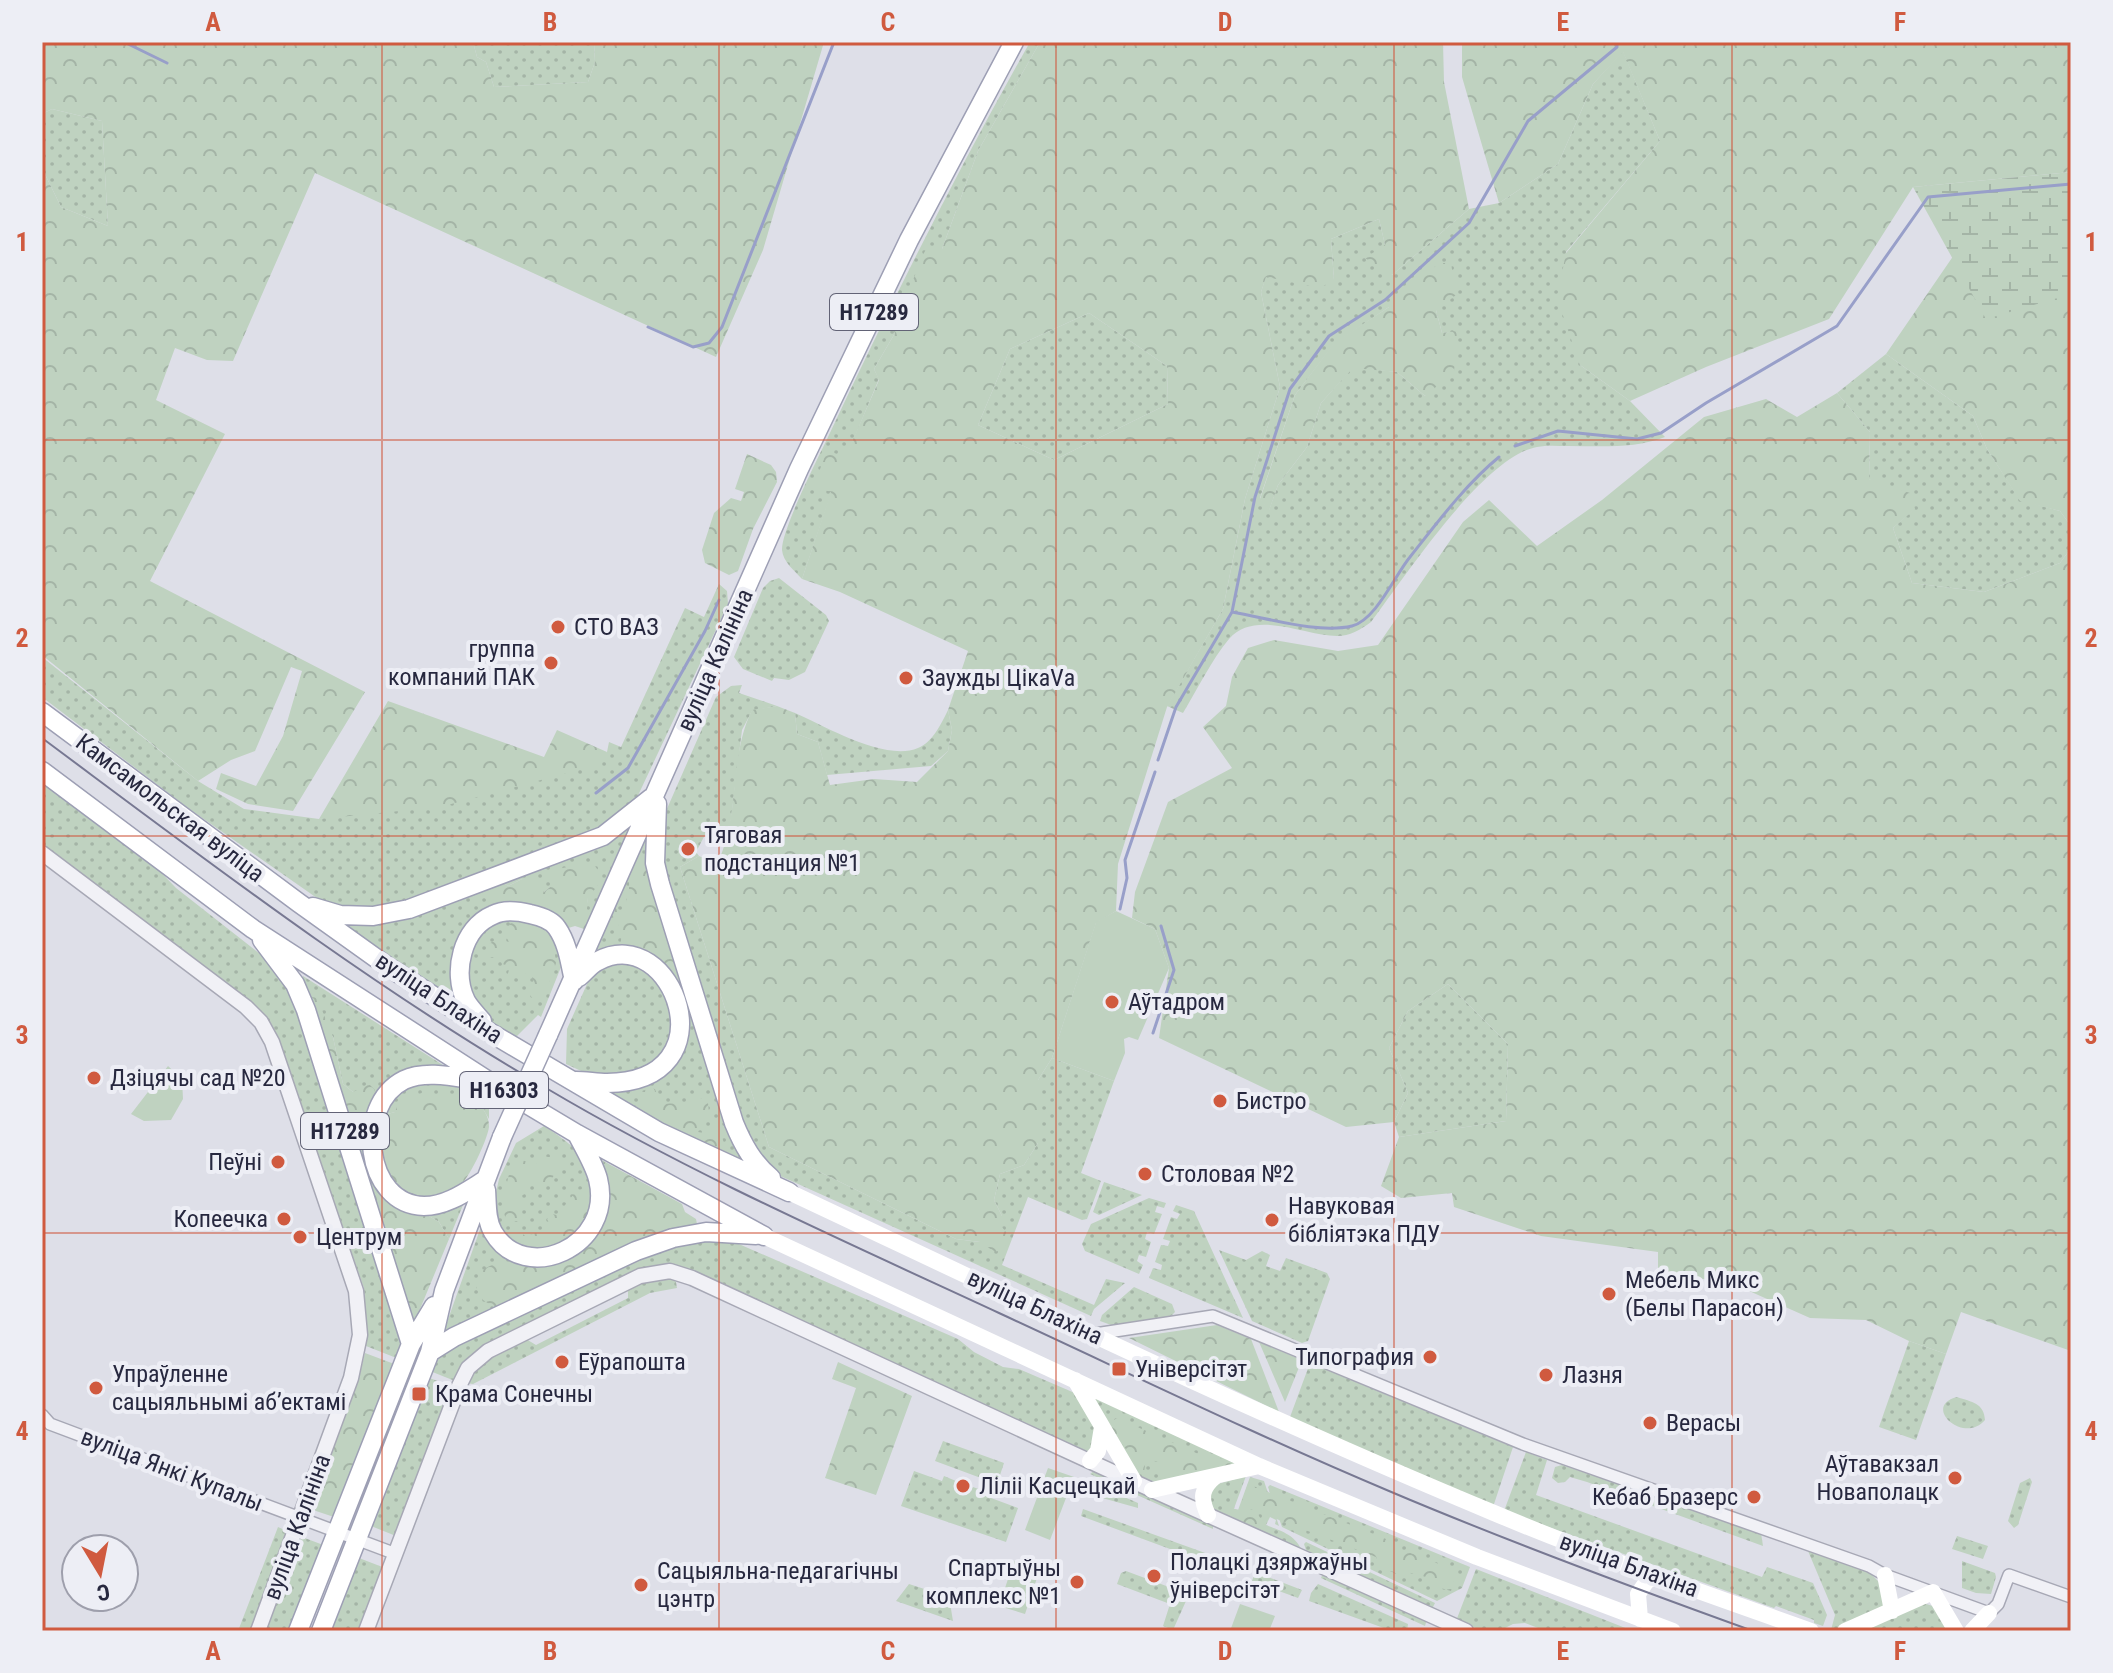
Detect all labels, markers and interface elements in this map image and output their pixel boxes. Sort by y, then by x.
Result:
text: A [205,7,221,37]
text: B [543,7,557,37]
text: C [881,7,896,37]
text: D [1218,7,1232,37]
text: E [1557,7,1570,37]
text: F [1894,7,1906,37]
text: 1 [15,227,29,257]
text: 1 [2084,227,2098,257]
road number: Н17289 [830,294,918,330]
street label: вуліца Калініна [671,584,759,736]
place label: СТО ВАЗ [574,613,659,641]
marker: СТО ВАЗ [549,618,567,636]
text: 2 [15,623,29,653]
text: 2 [2084,623,2098,653]
place label: группа компаний ПАК [388,635,536,691]
marker: группа компаний ПАК [542,654,560,672]
place label: Заужды ЦікаVа [922,664,1075,692]
marker: Заужды ЦікаVа [897,669,915,687]
street label: Камсамольская вуліца [70,728,270,888]
place label: Тяговая подстанция №1 [704,821,860,877]
marker: Тяговая подстанция №1 [679,840,697,858]
street label: вуліца Блахіна [370,947,508,1049]
place label: Аўтадром [1128,988,1225,1016]
marker: Аўтадром [1103,993,1121,1011]
text: 3 [15,1020,29,1050]
text: 3 [2084,1020,2098,1050]
place label: Дзіцячы сад №20 [110,1064,286,1092]
marker: Дзіцячы сад №20 [85,1069,103,1087]
road number: Н16303 [460,1072,548,1108]
place label: Бистро [1236,1087,1307,1115]
marker: Бистро [1211,1092,1229,1110]
road number: Н17289 [301,1113,389,1149]
place label: Пеўні [208,1148,262,1176]
marker: Пеўні [269,1153,287,1171]
place label: Столовая №2 [1161,1160,1294,1188]
marker: Столовая №2 [1136,1165,1154,1183]
place label: Навуковая бібліятэка ПДУ [1288,1192,1440,1248]
place label: Копеечка [174,1205,268,1233]
marker: Копеечка [275,1210,293,1228]
marker: Навуковая бібліятэка ПДУ [1263,1211,1281,1229]
place label: Центрум [316,1223,402,1251]
marker: Центрум [291,1228,309,1246]
street label: вуліца Блахіна [963,1264,1107,1350]
place label: Мебель Микс (Белы Парасон) [1625,1266,1784,1322]
marker: Мебель Микс (Белы Парасон) [1600,1285,1618,1303]
place label: Типография [1295,1343,1414,1371]
place label: Еўрапошта [578,1348,686,1376]
marker: Типография [1421,1348,1439,1366]
marker: Еўрапошта [553,1353,571,1371]
place label: Універсітэт [1135,1355,1247,1383]
place label: Упраўленне сацыяльнымі абʼектамі [112,1360,346,1416]
marker: Універсітэт [1110,1360,1128,1378]
place label: Лазня [1562,1361,1623,1389]
marker: Лазня [1537,1366,1555,1384]
marker: Упраўленне сацыяльнымі абʼектамі [87,1379,105,1397]
place label: Крама Сонечны [435,1380,593,1408]
marker: Крама Сонечны [410,1385,428,1403]
place label: Верасы [1666,1409,1741,1437]
marker: Верасы [1641,1414,1659,1432]
text: 4 [15,1416,29,1446]
text: 4 [2084,1416,2098,1446]
street label: вуліца Янкі Купалы [77,1422,267,1518]
street label: вуліца Калініна [258,1450,336,1604]
place label: Аўтавакзал Новаполацк [1817,1450,1939,1506]
marker: Аўтавакзал Новаполацк [1946,1469,1964,1487]
place label: Ліліі Касцецкай [979,1472,1136,1500]
marker: Ліліі Касцецкай [954,1477,972,1495]
place label: Кебаб Бразерс [1592,1483,1738,1511]
marker: Кебаб Бразерс [1745,1488,1763,1506]
street label: вуліца Блахіна [1556,1527,1702,1603]
north arrow [60,1533,140,1613]
place label: Полацкі дзяржаўны ўніверсітэт [1170,1548,1368,1604]
place label: Спартыўны комплекс №1 [925,1554,1061,1610]
place label: Сацыяльна-педагагічны цэнтр [657,1557,899,1613]
marker: Полацкі дзяржаўны ўніверсітэт [1145,1567,1163,1585]
marker: Спартыўны комплекс №1 [1068,1573,1086,1591]
marker: Сацыяльна-педагагічны цэнтр [632,1576,650,1594]
text: С [95,1579,112,1606]
text: A [205,1636,221,1666]
text: B [543,1636,557,1666]
text: C [881,1636,896,1666]
text: D [1218,1636,1232,1666]
text: E [1557,1636,1570,1666]
text: F [1894,1636,1906,1666]

